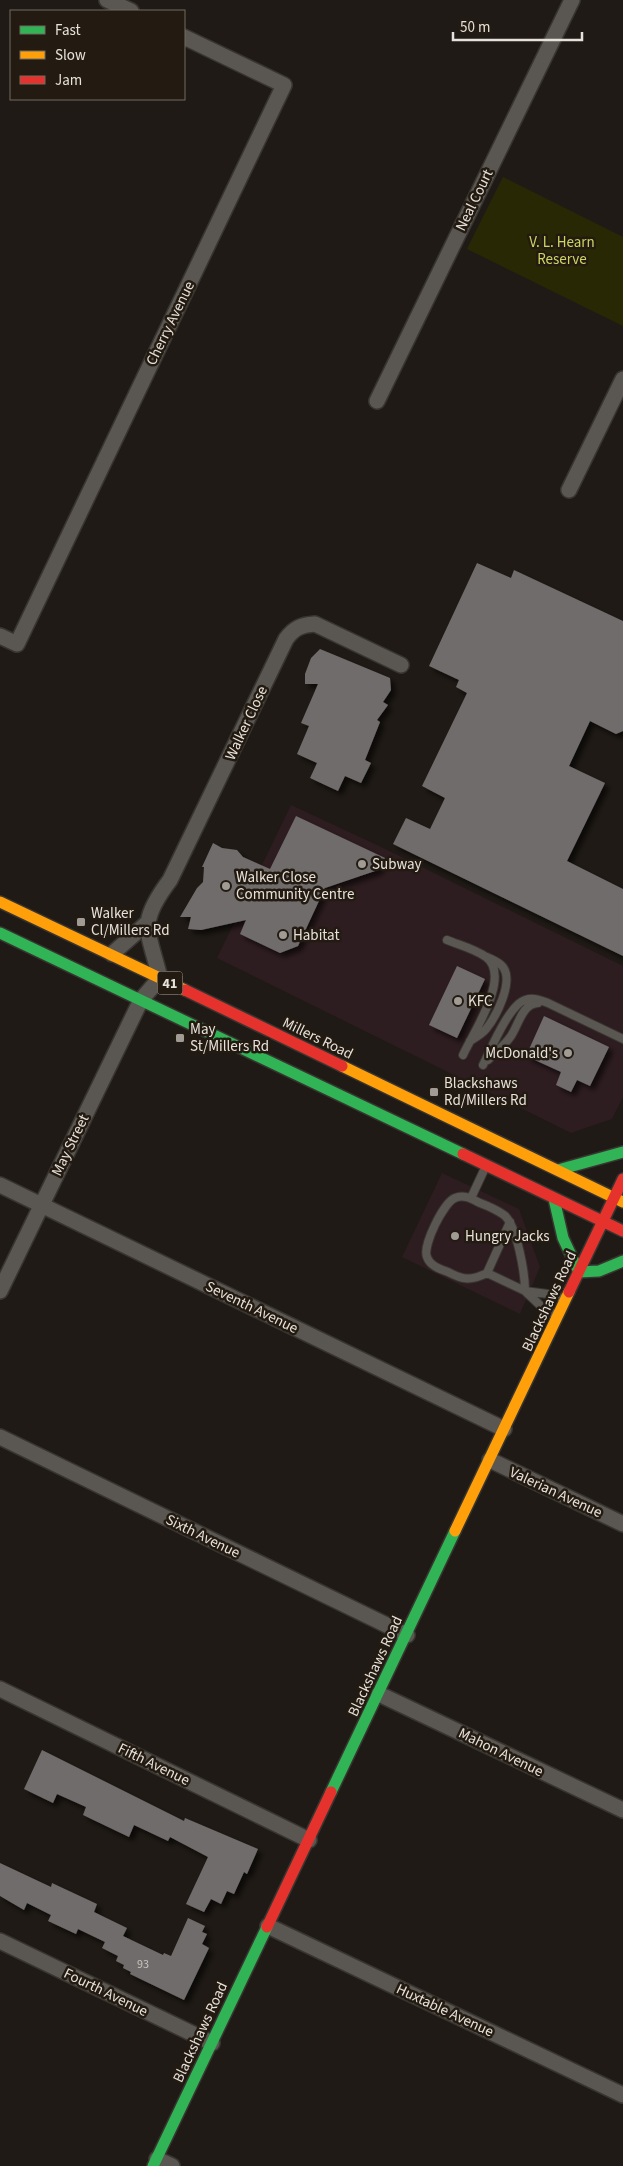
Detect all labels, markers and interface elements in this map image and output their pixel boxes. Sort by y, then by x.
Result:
legend [10,10,185,100]
scale bar [453,10,582,42]
text: 50 m [460,17,490,38]
text: Fast [55,20,81,41]
text: Slow [55,45,86,66]
text: Jam [55,70,82,91]
street label: Neal Court [450,166,498,235]
park label: V. L. Hearn Reserve [529,232,595,270]
street label: Cherry Avenue [141,278,200,369]
street label: Walker Close [220,683,273,764]
place label: Subway [372,854,422,875]
marker: Subway [356,858,368,870]
place label: Walker Close Community Centre [236,867,354,905]
marker: Walker Close Community Centre [220,880,232,892]
place label: Walker Cl/Millers Rd [91,903,169,941]
marker: Walker Cl/Millers Rd [75,916,87,928]
place label: Habitat [293,925,340,946]
marker: Habitat [277,929,289,941]
road number: 41 [158,971,182,994]
place label: KFC [468,991,493,1012]
marker: KFC [452,995,464,1007]
street label: Millers Road [279,1012,357,1065]
place label: May St/Millers Rd [190,1019,269,1057]
marker: May St/Millers Rd [174,1032,186,1044]
place label: McDonald's [485,1043,558,1064]
marker: McDonald's [562,1047,574,1059]
place label: Blackshaws Rd/Millers Rd [444,1073,527,1111]
marker: Blackshaws Rd/Millers Rd [428,1086,440,1098]
street label: May Street [47,1111,94,1180]
place label: Hungry Jacks [465,1226,550,1247]
marker: Hungry Jacks [449,1230,461,1242]
street label: Blackshaws Road [517,1247,582,1355]
street label: Seventh Avenue [202,1276,302,1339]
street label: Valerian Avenue [506,1462,606,1523]
street label: Sixth Avenue [162,1509,244,1564]
street label: Blackshaws Road [343,1612,408,1720]
street label: Mahon Avenue [455,1723,547,1782]
street label: Fifth Avenue [114,1738,193,1791]
house number: 93 [137,1956,149,1973]
street label: Fourth Avenue [60,1963,151,2022]
street label: Blackshaws Road [168,1978,233,2086]
street label: Huxtable Avenue [393,1979,497,2042]

